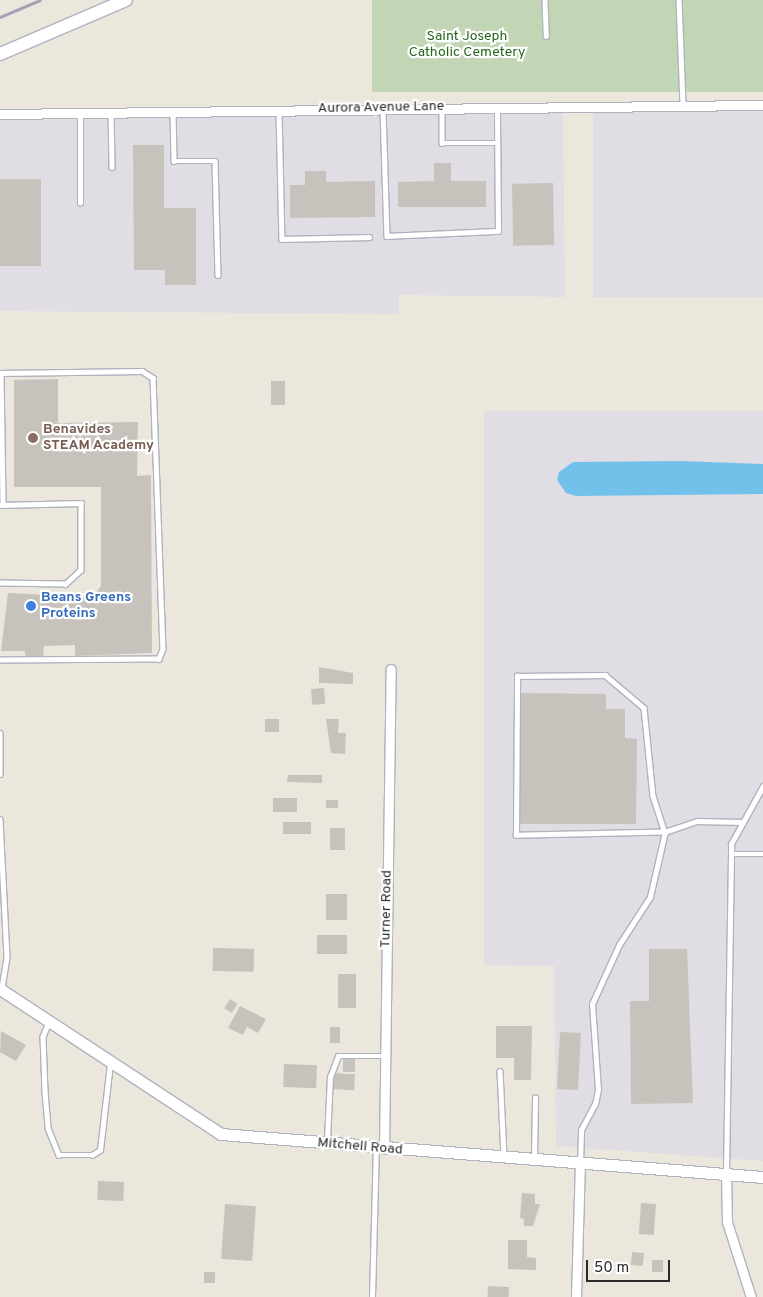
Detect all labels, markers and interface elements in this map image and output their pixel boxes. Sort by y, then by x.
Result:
park label: Saint Joseph Catholic Cemetery [409,29,525,62]
street label: Aurora Avenue Lane [317,98,445,118]
place label: Benavides STEAM Academy [43,422,155,454]
marker: Benavides STEAM Academy [27,432,39,444]
place label: Beans Greens Proteins [41,590,131,622]
marker: Beans Greens Proteins [25,600,37,612]
street label: Turner Road [378,870,396,948]
street label: Mitchell Road [317,1135,403,1159]
scale bar [588,1250,672,1282]
text: 50 m [594,1259,629,1278]

